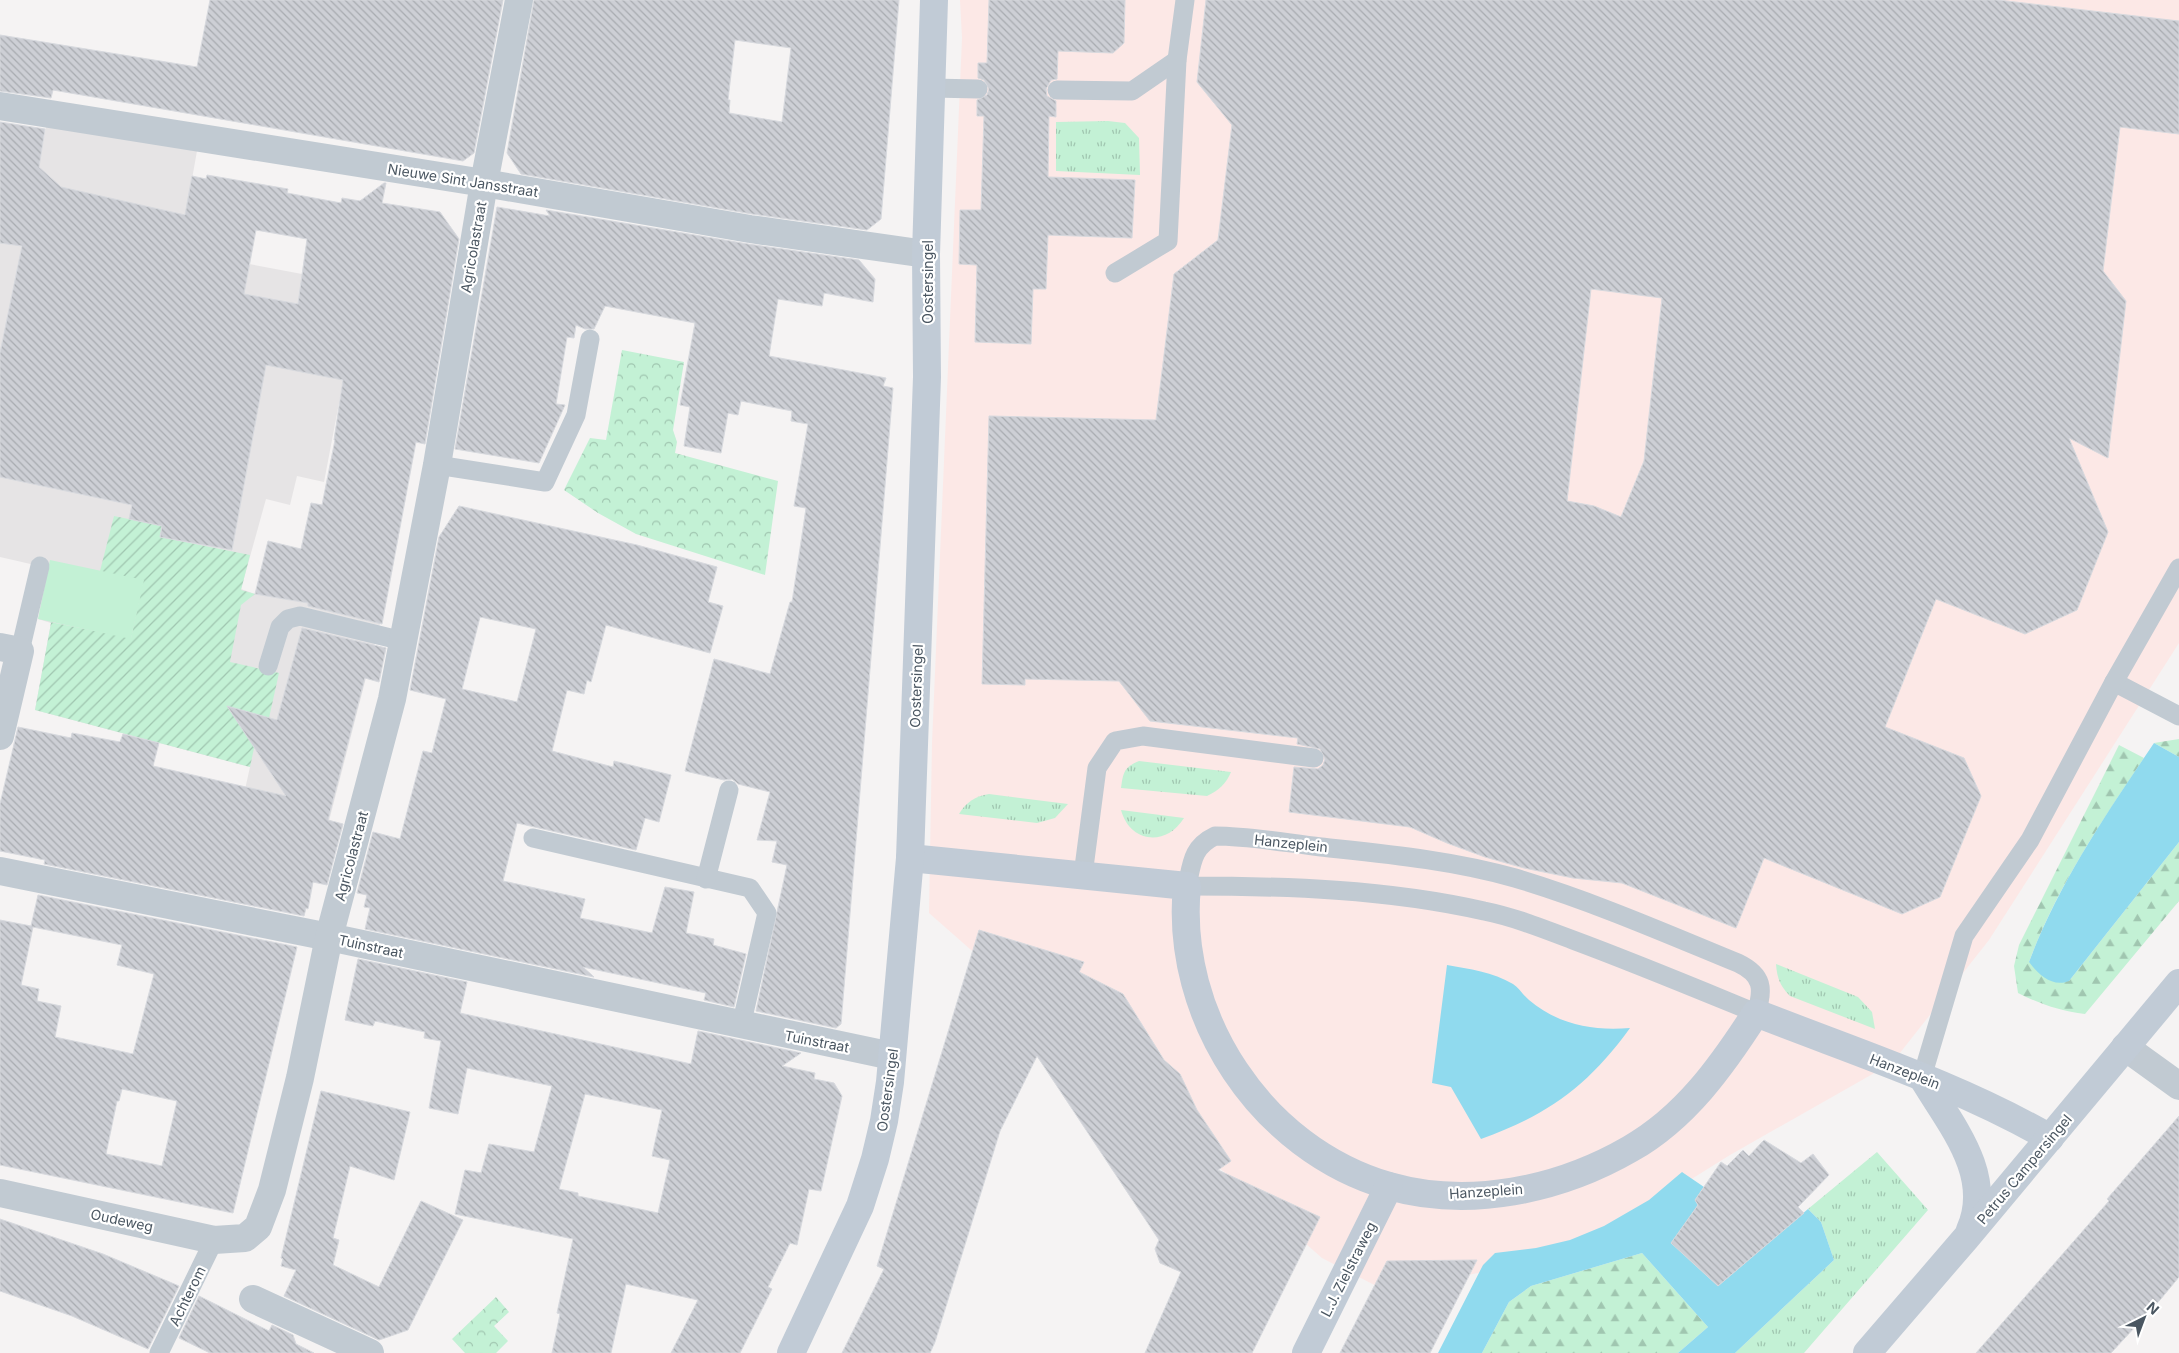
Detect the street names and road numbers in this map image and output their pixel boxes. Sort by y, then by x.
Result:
street label: Nieuwe Sint Jansstraat [387,160,540,200]
street label: Agricolastraat [457,200,489,294]
street label: Oostersingel [919,240,936,324]
street label: Oostersingel [906,644,926,728]
street label: Agricolastraat [331,809,371,903]
street label: Hanzeplein [1253,831,1329,855]
street label: Tuinstraat [337,931,405,961]
street label: Tuinstraat [783,1026,851,1056]
street label: Oostersingel [873,1047,901,1133]
street label: Hanzeplein [1867,1050,1943,1092]
street label: Petrus Campersingel [1973,1111,2075,1227]
street label: Hanzeplein [1448,1180,1524,1202]
street label: Oudeweg [89,1205,155,1235]
street label: L.J. Zielstraweg [1317,1219,1379,1319]
street label: Achterom [165,1263,209,1329]

